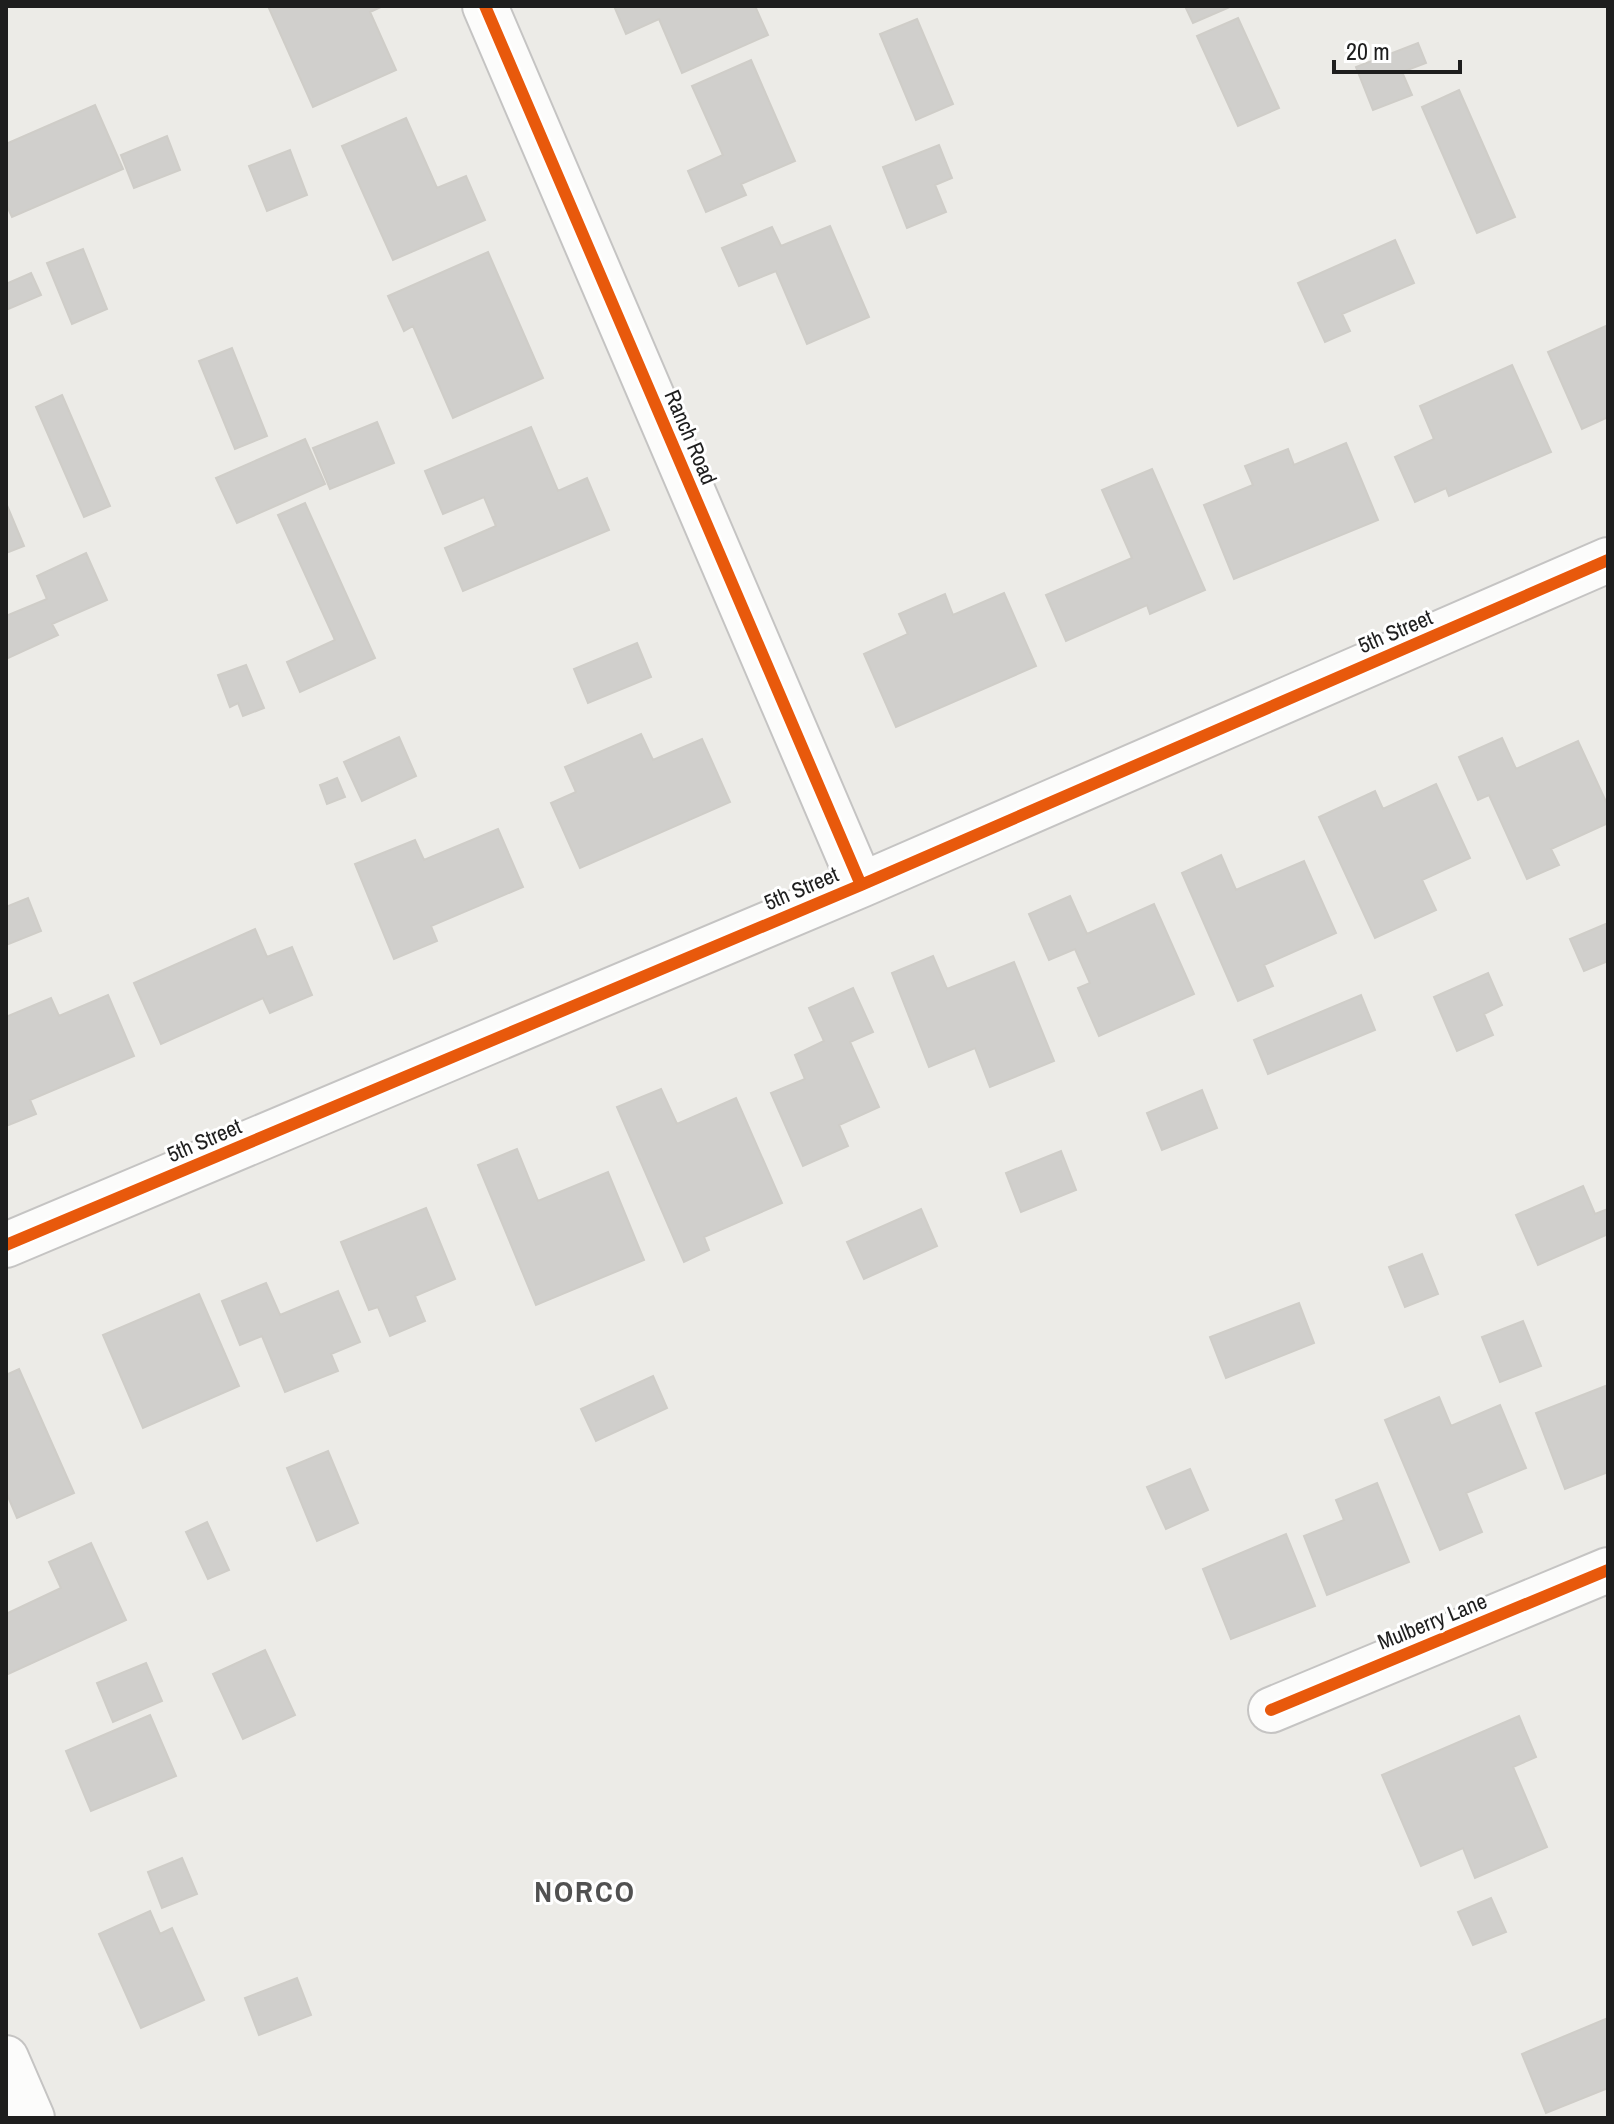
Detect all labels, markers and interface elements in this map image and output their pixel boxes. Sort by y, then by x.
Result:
scale bar [1334,24,1460,74]
text: 20 m [1346,35,1390,67]
street label: Ranch Road [658,385,724,489]
street label: 5th Street [1353,602,1437,660]
street label: 5th Street [759,859,843,917]
street label: 5th Street [162,1111,246,1169]
street label: Mulberry Lane [1373,1585,1491,1657]
district label: NORCO [534,1871,636,1911]

